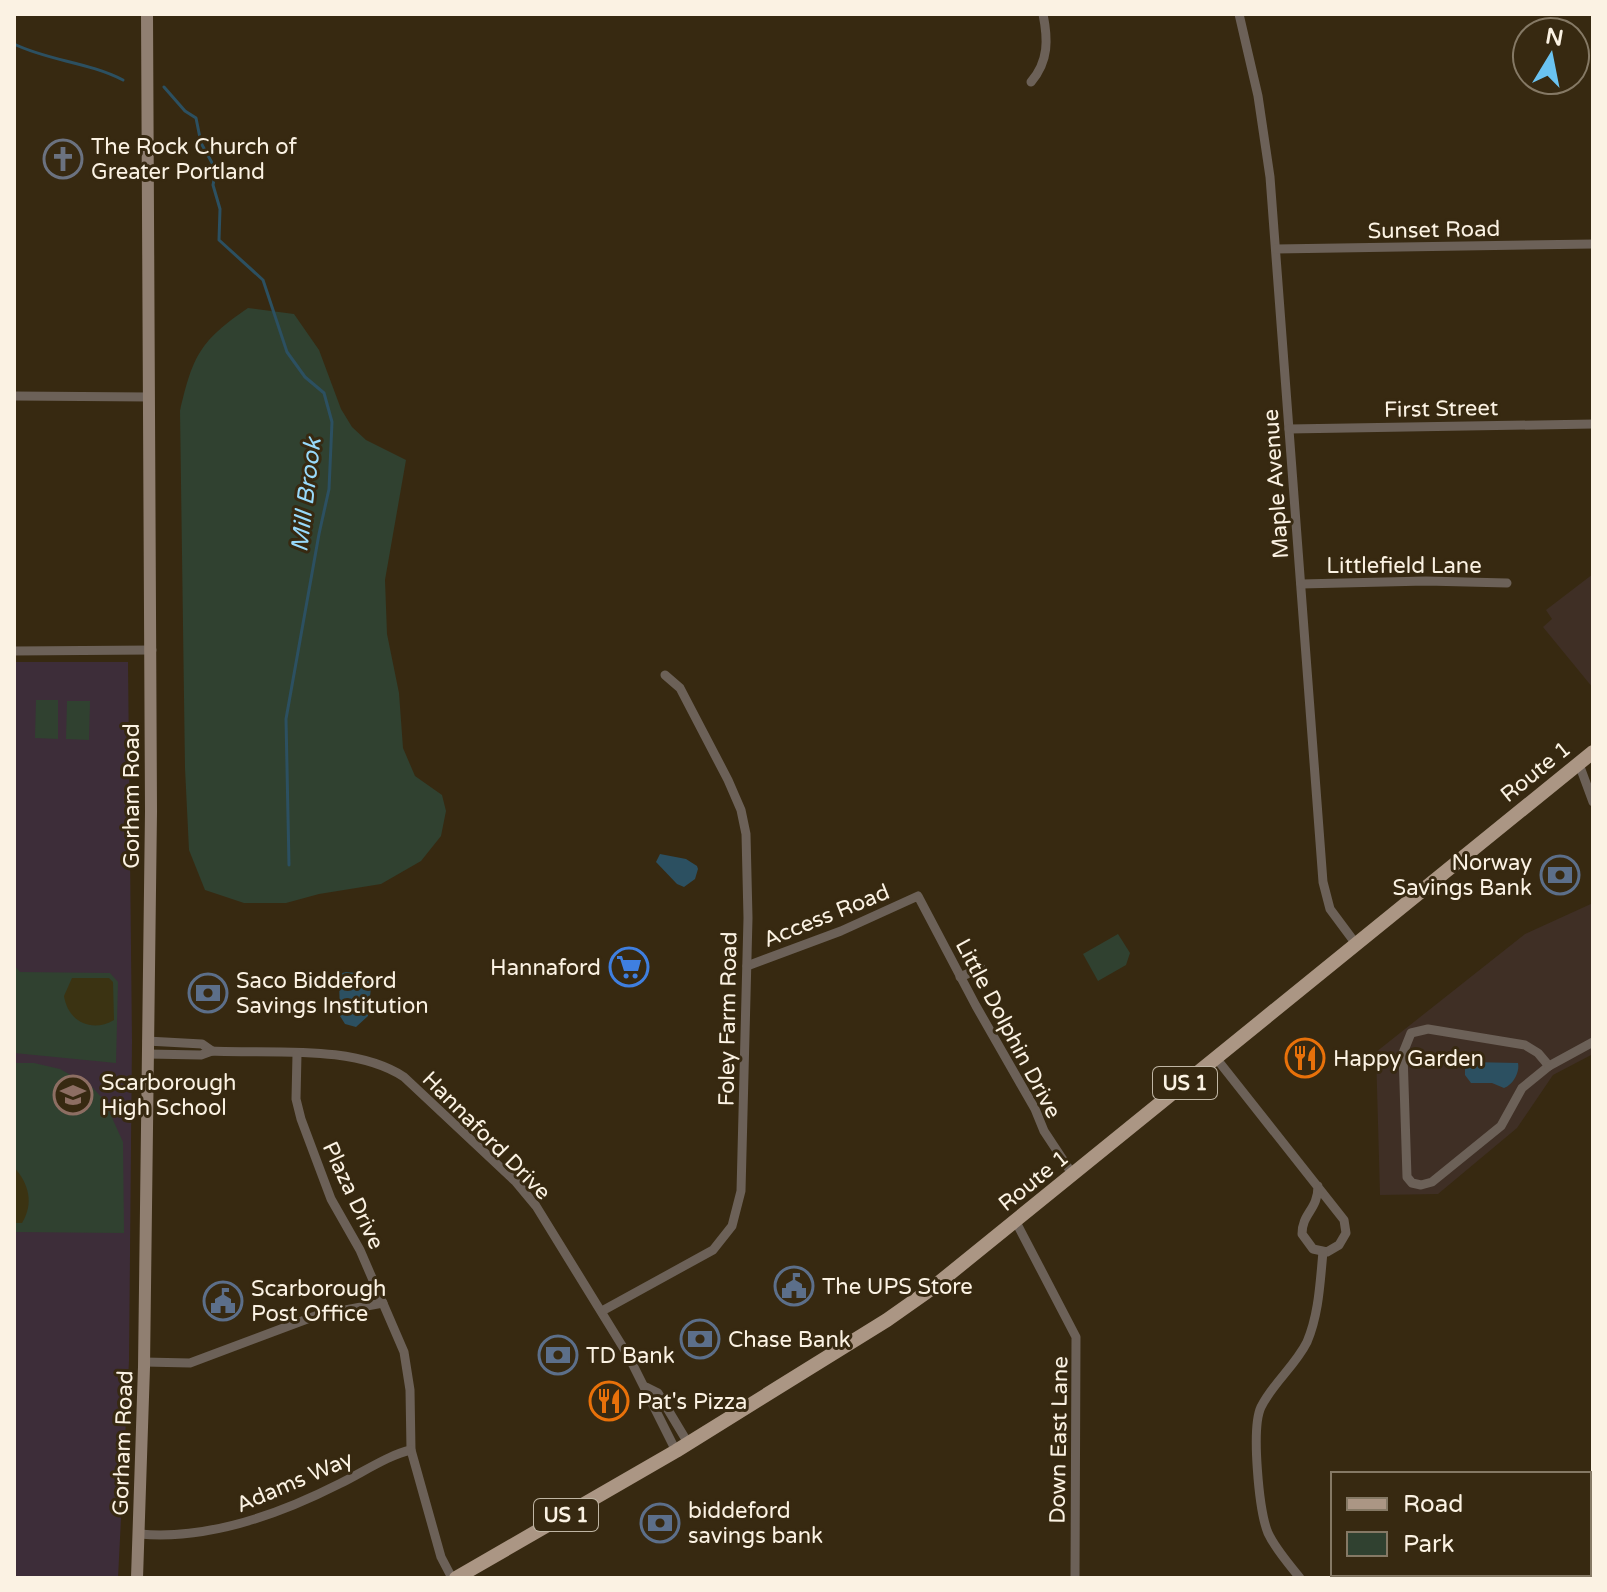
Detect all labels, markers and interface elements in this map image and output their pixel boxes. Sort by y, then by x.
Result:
north arrow [1511,16,1591,96]
text: N [1543,23,1565,52]
place label: The Rock Church of Greater Portland [91,134,298,185]
church icon: The Rock Church of Greater Portland [42,138,84,180]
street label: Sunset Road [1368,216,1501,244]
street label: First Street [1384,395,1498,423]
street label: Maple Avenue [1258,408,1294,560]
water label: Mill Brook [285,434,328,554]
street label: Littlefield Lane [1326,553,1482,579]
street label: Gorham Road [119,723,145,869]
street label: Route 1 [1495,736,1576,808]
place label: Norway Savings Bank [1393,850,1532,901]
bank icon: Norway Savings Bank [1539,854,1581,896]
street label: Access Road [759,879,893,953]
street label: Foley Farm Road [713,931,743,1107]
street label: Little Dolphin Drive [950,934,1066,1123]
supermarket icon: Hannaford [608,946,650,988]
place label: Hannaford [490,955,601,981]
place label: Saco Biddeford Savings Institution [236,968,429,1019]
bank icon: Saco Biddeford Savings Institution [187,972,229,1014]
restaurant icon: Happy Garden [1284,1037,1326,1079]
place label: Happy Garden [1333,1046,1484,1072]
street label: Hannaford Drive [417,1066,556,1205]
road number: US 1 [1153,1067,1217,1099]
place label: Scarborough High School [101,1070,236,1121]
school or university icon: Scarborough High School [52,1074,94,1116]
street label: Plaza Drive [317,1137,389,1253]
street label: Route 1 [993,1145,1074,1217]
public building icon: The UPS Store [773,1265,815,1307]
place label: The UPS Store [822,1274,973,1300]
place label: Scarborough Post Office [251,1276,386,1327]
public building icon: Scarborough Post Office [202,1280,244,1322]
bank icon: Chase Bank [679,1318,721,1360]
place label: Chase Bank [728,1327,851,1353]
bank icon: TD Bank [537,1334,579,1376]
place label: TD Bank [586,1343,675,1369]
street label: Down East Lane [1045,1356,1073,1524]
street label: Gorham Road [107,1370,139,1516]
restaurant icon: Pat's Pizza [588,1380,630,1422]
place label: Pat's Pizza [637,1389,747,1415]
street label: Adams Way [232,1446,357,1518]
legend [1331,1472,1591,1576]
text: Road [1403,1490,1463,1519]
place label: biddeford savings bank [688,1498,823,1549]
road number: US 1 [534,1499,598,1531]
bank icon: biddeford savings bank [639,1502,681,1544]
text: Park [1403,1530,1454,1559]

